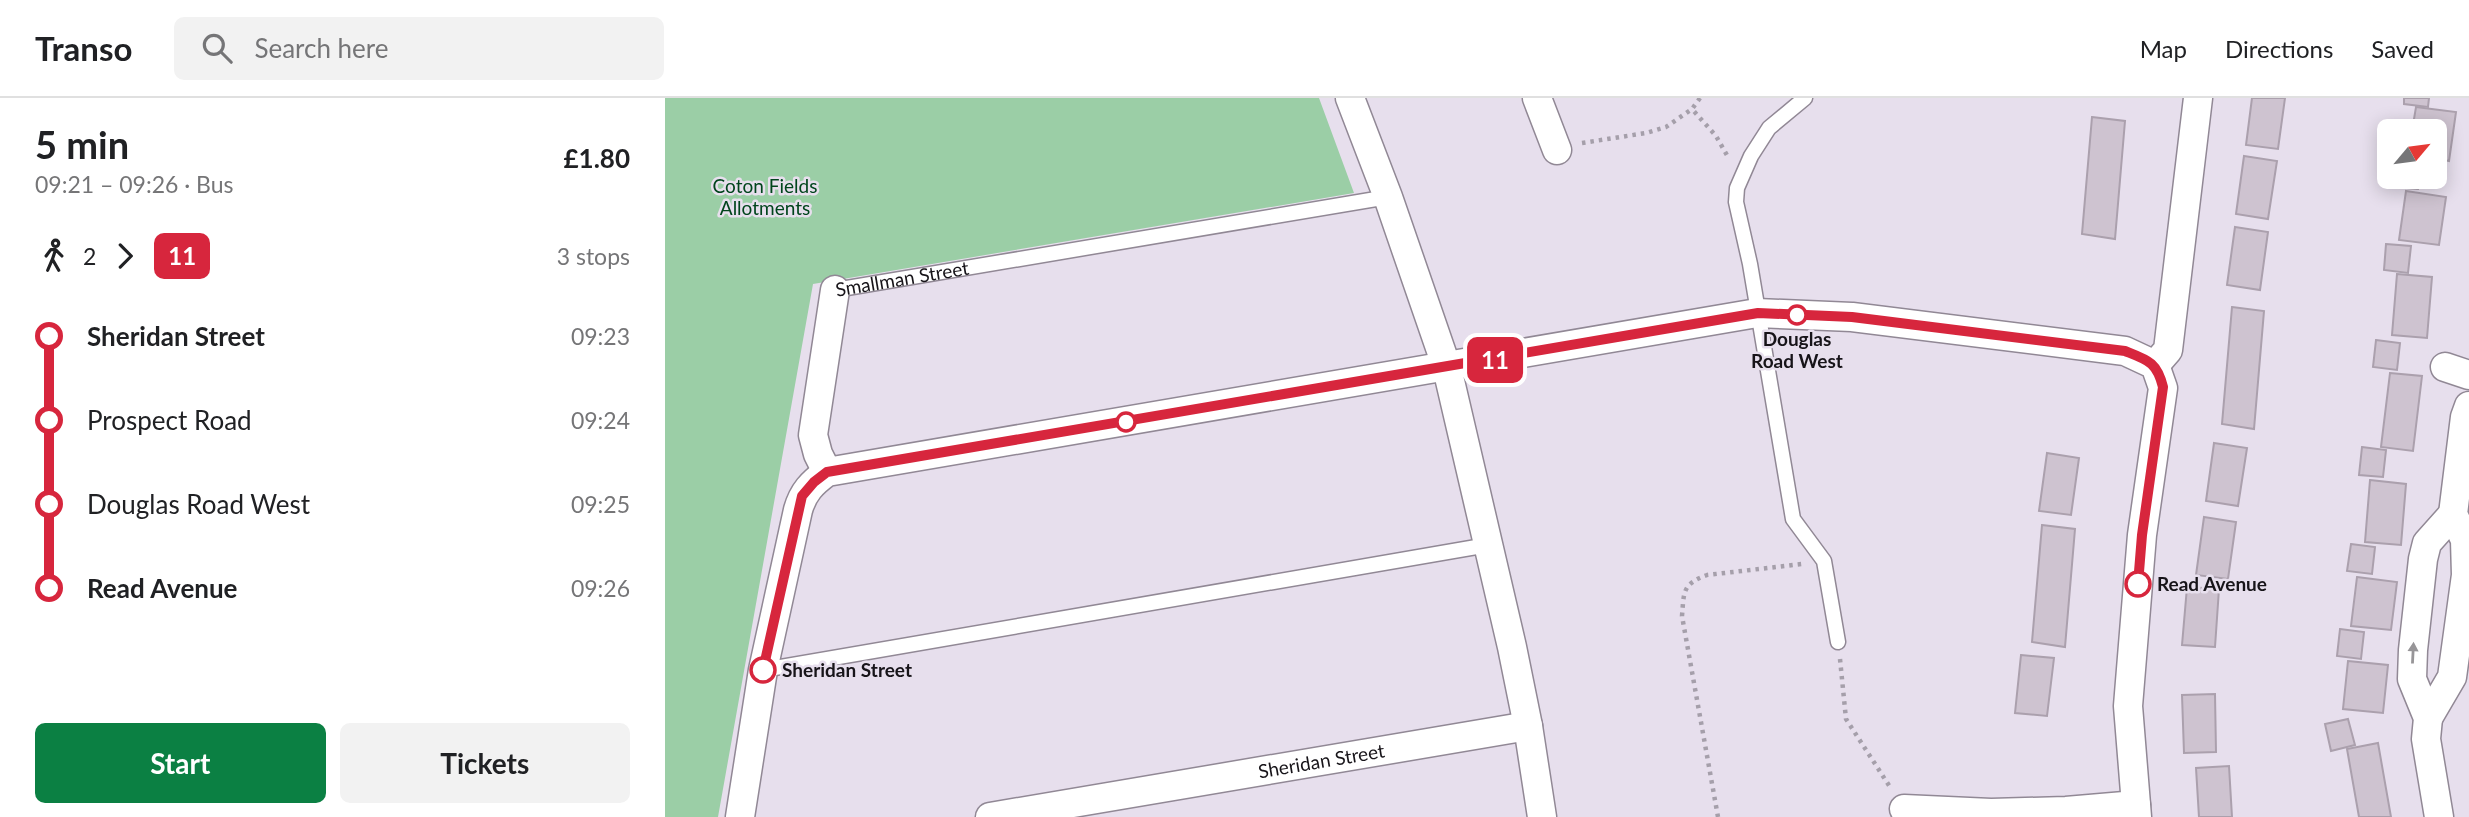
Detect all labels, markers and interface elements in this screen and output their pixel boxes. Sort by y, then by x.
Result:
search box [174,17,664,80]
text: Transo [35,28,132,68]
icon: search [198,29,236,67]
text: Search here [254,32,388,64]
text: Map [2140,34,2187,63]
text: Directions [2225,34,2333,63]
text: Saved [2371,34,2434,63]
north arrow [2377,119,2447,189]
map controls [2377,119,2447,189]
text: 5 min [35,121,129,167]
text: £1.80 [564,142,630,174]
text: 09:21 – 09:26 · Bus [35,170,234,198]
park label: Coton Fields Allotments [713,174,817,219]
icon: walk [35,237,73,275]
icon: forward [106,237,144,275]
text: 11 [168,241,196,270]
text: 2 [83,242,96,270]
text: 3 stops [557,242,630,270]
street label: Smallman Street [834,256,971,301]
marker: Douglas Road West [1787,305,1807,325]
text: Sheridan Street [87,320,265,352]
text: 09:23 [571,322,630,350]
place label: Douglas Road West [1751,327,1843,372]
line badge: 11 [1463,337,1527,383]
text: 11 [1481,345,1509,374]
text: Prospect Road [87,404,252,436]
text: 09:24 [571,406,630,434]
unlabelled marker [1116,412,1136,432]
text: Douglas Road West [87,488,310,520]
text: 09:25 [571,490,630,518]
marker: Read Avenue [2125,571,2151,597]
text: Read Avenue [87,572,238,604]
place label: Read Avenue [2157,572,2267,595]
text: 09:26 [571,574,630,602]
one-way arrow [2408,642,2419,664]
marker: Sheridan Street [750,657,776,683]
place label: Sheridan Street [782,658,912,681]
button: Start [35,723,326,803]
button: Tickets [340,723,630,803]
street label: Sheridan Street [1256,738,1386,782]

